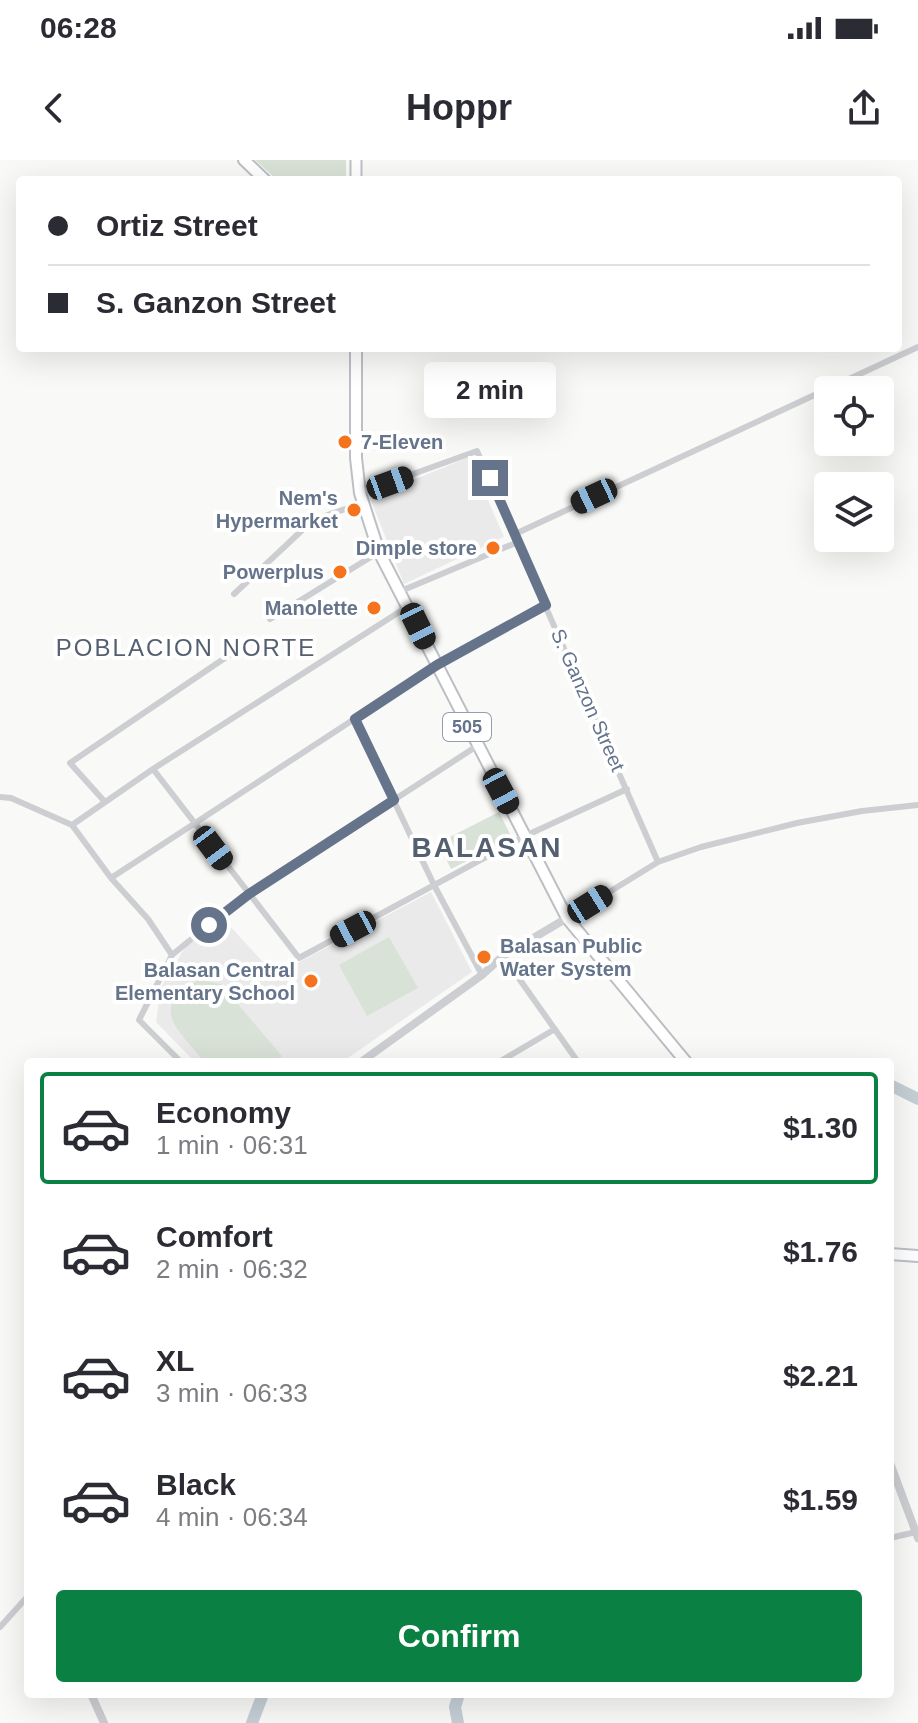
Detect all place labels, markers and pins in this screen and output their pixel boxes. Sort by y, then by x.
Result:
place label: 7-Eleven [361,431,443,453]
marker: 7-Eleven [336,433,354,451]
place label: Nem's Hypermarket [216,487,338,532]
marker: Nem's Hypermarket [345,501,363,519]
place label: Dimple store [356,537,477,559]
marker: Dimple store [484,539,502,557]
place label: Powerplus [223,561,324,583]
marker: Powerplus [331,563,349,581]
place label: Manolette [265,597,358,619]
marker: Manolette [365,599,383,617]
place label: Balasan Public Water System [500,935,642,980]
marker: Balasan Public Water System [475,948,493,966]
place label: Balasan Central Elementary School [115,959,295,1004]
marker: Balasan Central Elementary School [302,972,320,990]

